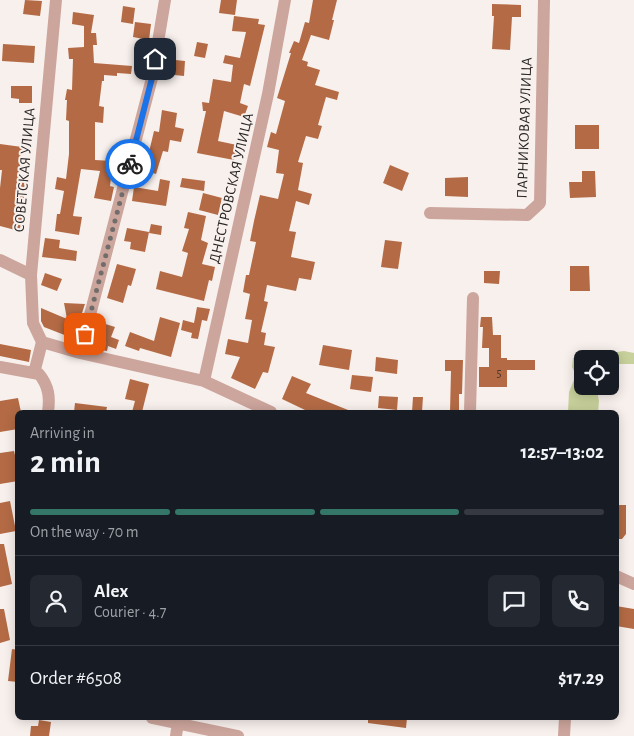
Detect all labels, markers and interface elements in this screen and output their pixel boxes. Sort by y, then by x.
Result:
pin [134,38,176,80]
icon: home [141,45,169,73]
street label: ПАРНИКОВАЯ УЛИЦА [515,57,534,199]
street label: СОВЕТСКАЯ УЛИЦА [12,107,37,233]
street label: ДНЕСТРОВСКАЯ УЛИЦА [207,111,256,265]
courier [105,139,155,189]
icon: bike [116,150,144,178]
pin [64,313,106,355]
icon: bag [71,320,99,348]
map controls [574,350,619,395]
button: locate [574,350,619,395]
house number: 5 [496,367,502,379]
text: Arriving in [30,425,95,441]
text: 12:57–13:02 [520,443,604,462]
text: 2 min [30,446,101,478]
text: On the way · 70 m [30,524,139,540]
button: person [30,575,82,627]
button: chat [488,575,540,627]
button: phone [552,575,604,627]
text: Alex [94,582,128,601]
text: Courier · 4.7 [94,604,166,620]
text: Order #6508 [30,669,122,688]
text: $17.29 [558,669,604,688]

